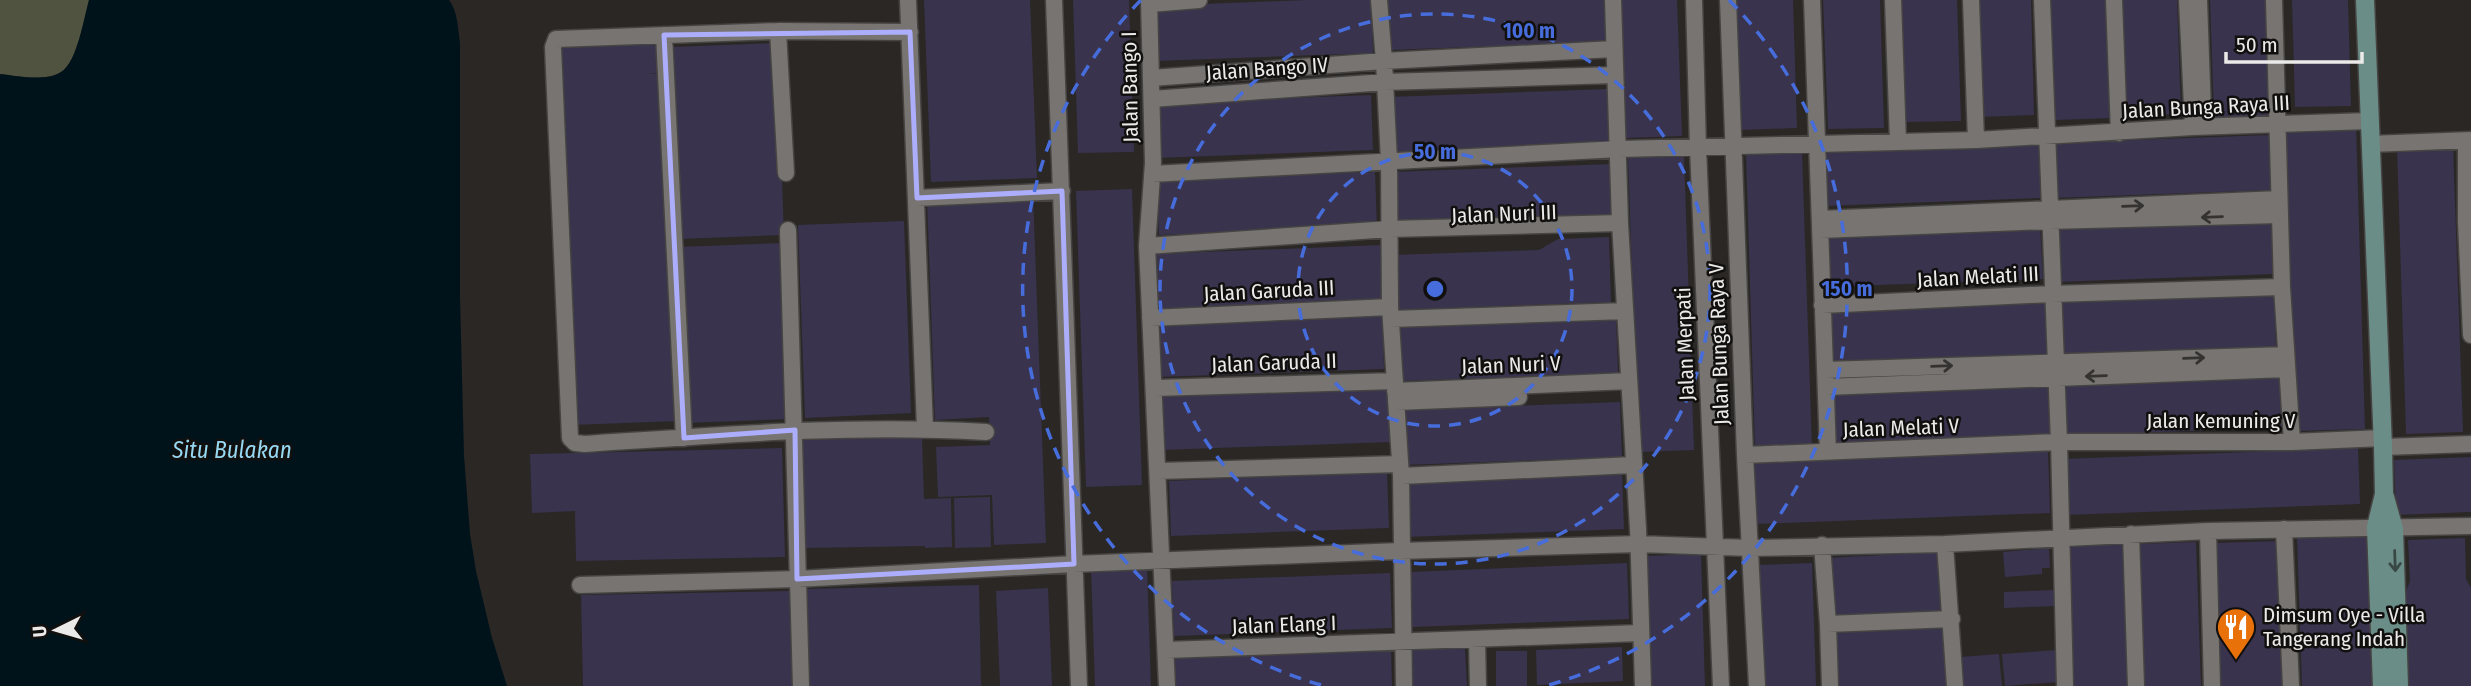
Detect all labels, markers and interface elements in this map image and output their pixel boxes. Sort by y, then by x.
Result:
text: 100 m [1503,18,1555,44]
scale bar [2226,21,2362,65]
street label: Jalan Bango I [1116,31,1144,143]
text: 50 m [2236,32,2278,58]
street label: Jalan Bango IV [1205,52,1329,86]
street label: Jalan Bunga Raya III [2122,90,2290,124]
text: 50 m [1414,139,1456,165]
street label: Jalan Nuri III [1451,199,1557,229]
one-way arrow [2121,199,2144,213]
one-way arrow [2201,211,2224,224]
street label: Jalan Melati III [1916,261,2040,293]
street label: Jalan Bunga Raya V [1703,262,1735,425]
street label: Jalan Garuda III [1203,275,1335,307]
text: 150 m [1821,276,1873,302]
centre of rings [1423,277,1447,301]
street label: Jalan Merpati [1670,287,1700,401]
street label: Jalan Garuda II [1211,348,1337,378]
street label: Jalan Nuri V [1461,350,1561,380]
one-way arrow [2182,351,2205,364]
one-way arrow [1931,360,1954,373]
one-way arrow [2085,369,2108,382]
street label: Jalan Kemuning V [2147,408,2296,434]
street label: Jalan Melati V [1842,413,1960,443]
water label: Situ Bulakan [171,436,292,464]
one-way arrow [2388,549,2401,572]
north arrow [21,595,91,665]
place label: Dimsum Oye - Villa Tangerang Indah [2263,602,2425,652]
restaurant icon: Dimsum Oye - Villa Tangerang Indah [2215,606,2257,661]
street label: Jalan Elang I [1231,610,1337,640]
text: U [28,625,52,638]

